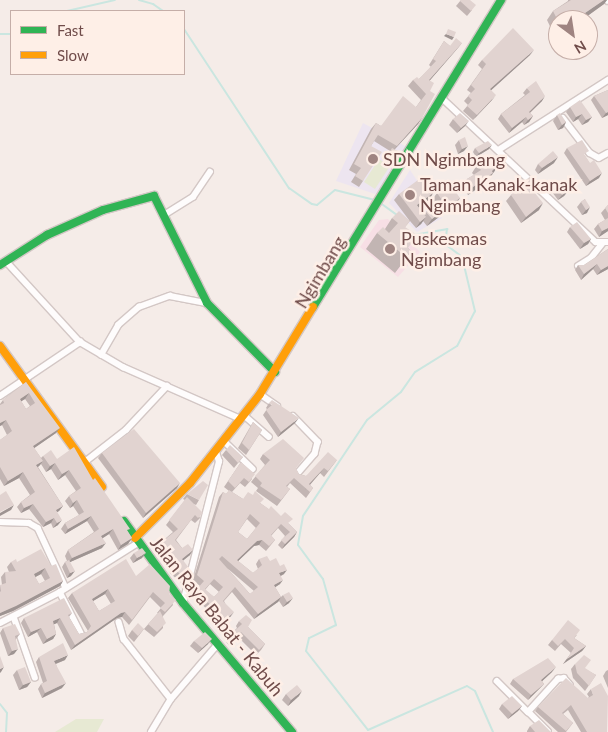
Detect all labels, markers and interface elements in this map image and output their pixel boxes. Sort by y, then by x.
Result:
legend [10,10,185,75]
north arrow [548,10,598,60]
text: Fast [57,21,84,39]
text: N [571,37,589,57]
text: Slow [57,46,89,64]
place label: SDN Ngimbang [383,148,505,170]
marker: SDN Ngimbang [367,153,379,165]
place label: Taman Kanak-kanak Ngimbang [420,174,577,216]
marker: Taman Kanak-kanak Ngimbang [404,189,416,201]
place label: Puskesmas Ngimbang [401,228,487,270]
street label: Ngimbang [290,232,350,312]
marker: Puskesmas Ngimbang [383,242,397,256]
street label: Jalan Raya Babat - Kabuh [146,532,288,700]

